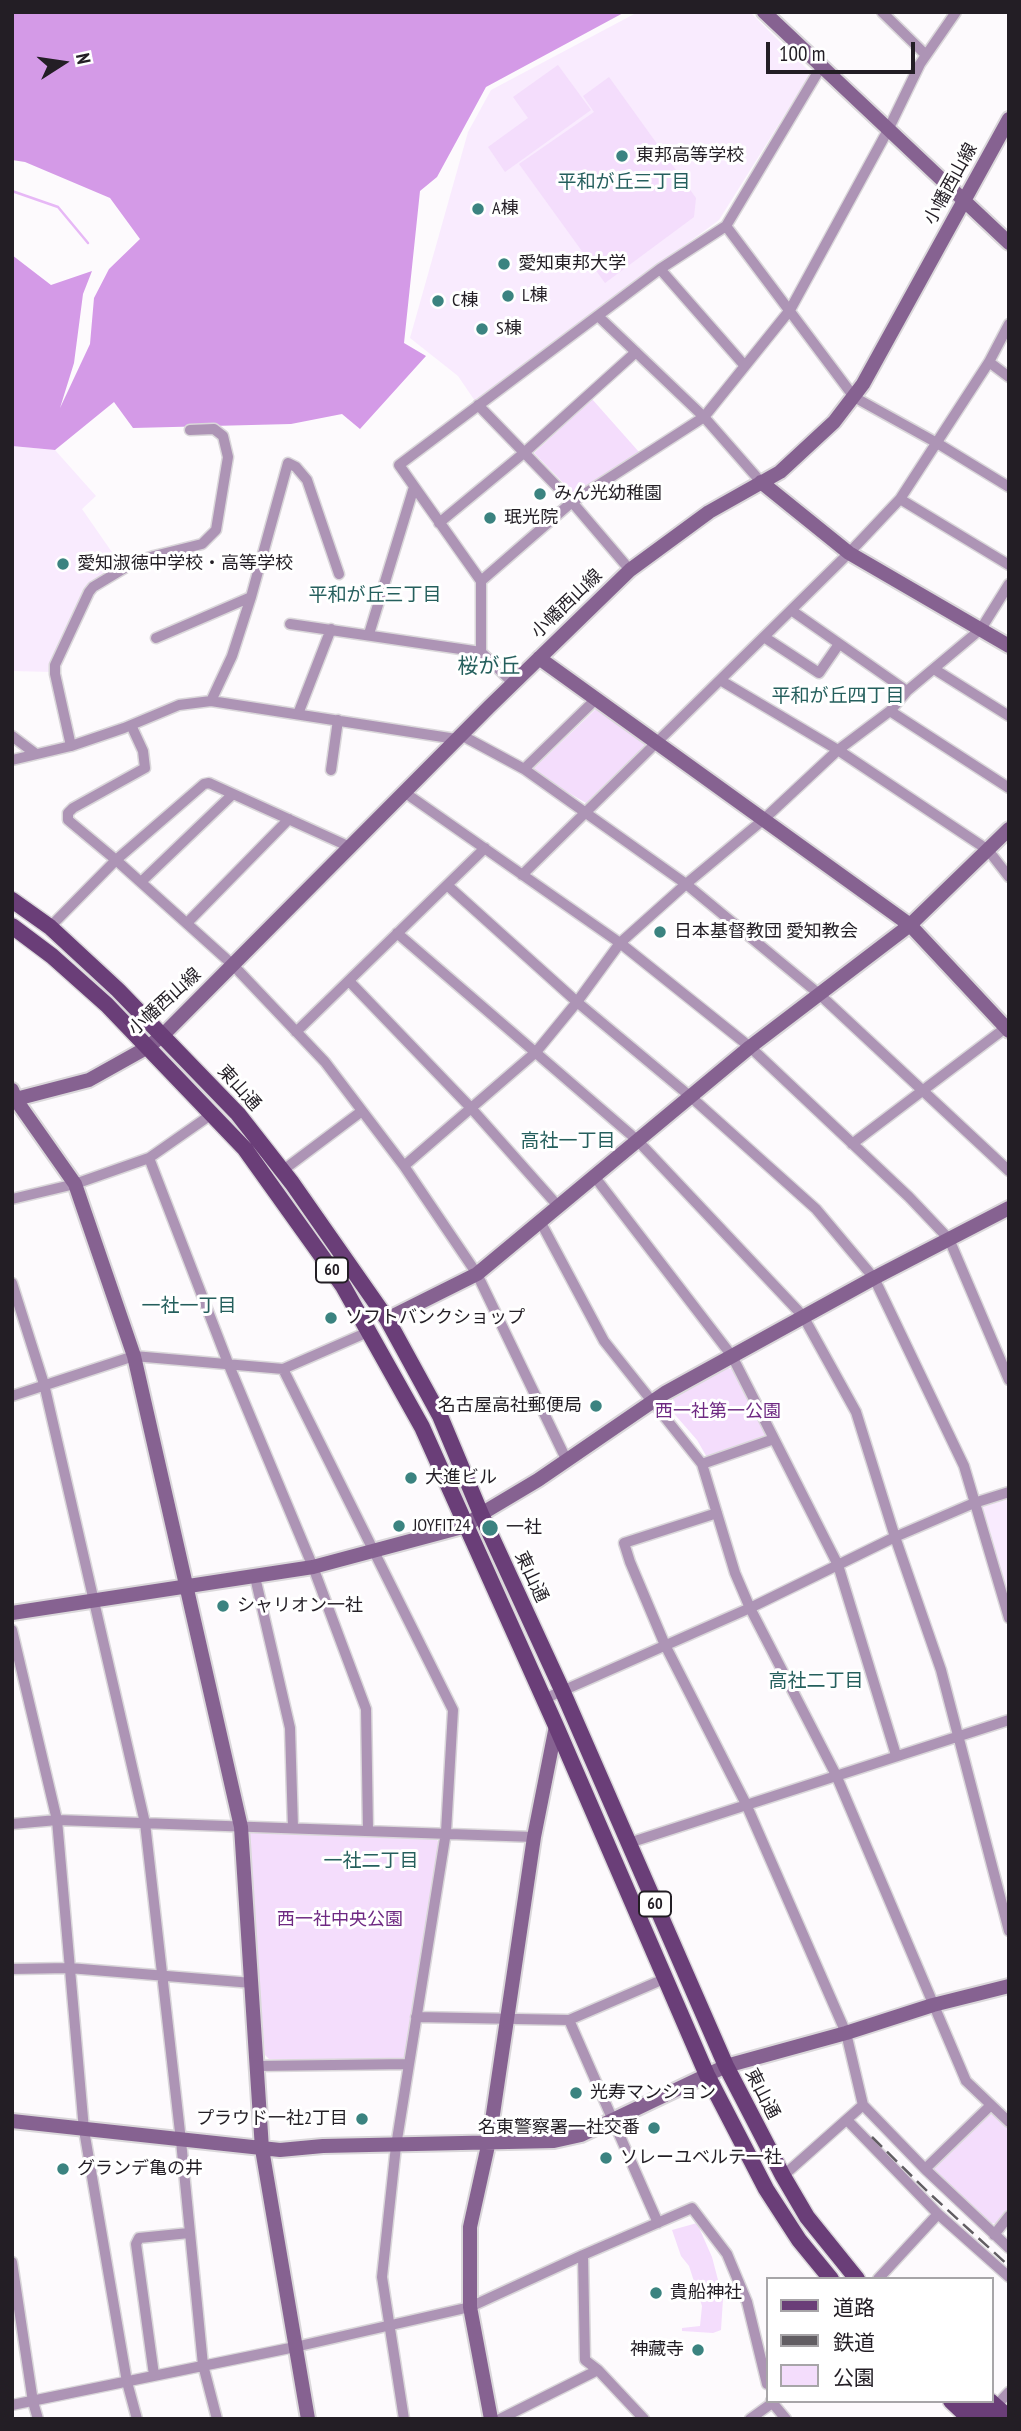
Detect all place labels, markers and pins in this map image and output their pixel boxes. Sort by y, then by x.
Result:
place label: 東邦高等学校 [636,145,744,167]
marker: 東邦高等学校 [614,148,630,164]
place label: A棟 [492,198,519,220]
marker: A棟 [470,201,486,217]
place label: 愛知東邦大学 [518,253,626,275]
marker: 愛知東邦大学 [496,256,512,272]
place label: L棟 [522,285,547,307]
marker: L棟 [500,288,516,304]
place label: C棟 [452,290,478,312]
marker: C棟 [430,293,446,309]
place label: S棟 [496,318,522,340]
marker: S棟 [474,321,490,337]
place label: みん光幼稚園 [554,483,662,505]
marker: みん光幼稚園 [532,486,548,502]
place label: 珉光院 [504,507,558,529]
marker: 珉光院 [482,510,498,526]
place label: 愛知淑徳中学校・高等学校 [77,553,293,575]
marker: 愛知淑徳中学校・高等学校 [55,556,71,572]
place label: 日本基督教団 愛知教会 [674,921,858,943]
marker: 日本基督教団 愛知教会 [652,924,668,940]
place label: ソフトバンクショップ [345,1307,525,1329]
marker: ソフトバンクショップ [323,1310,339,1326]
place label: 名古屋高社郵便局 [438,1395,582,1417]
marker: 名古屋高社郵便局 [588,1398,604,1414]
place label: 大進ビル [425,1467,497,1489]
marker: 大進ビル [403,1470,419,1486]
place label: JOYFIT24 [413,1515,471,1537]
place label: 一社 [506,1517,542,1539]
marker: JOYFIT24 [391,1518,407,1534]
marker: 一社 [480,1518,500,1538]
place label: シャリオン一社 [237,1595,363,1617]
marker: シャリオン一社 [215,1598,231,1614]
place label: 光寿マンション [590,2082,716,2104]
marker: 光寿マンション [568,2085,584,2101]
place label: プラウド一社2丁目 [196,2108,348,2130]
marker: プラウド一社2丁目 [354,2111,370,2127]
place label: 名東警察署一社交番 [478,2117,640,2139]
marker: 名東警察署一社交番 [646,2120,662,2136]
place label: ソレーユベルテ一社 [620,2147,782,2169]
marker: ソレーユベルテ一社 [598,2150,614,2166]
place label: グランデ亀の井 [77,2158,203,2180]
marker: グランデ亀の井 [55,2161,71,2177]
place label: 貴船神社 [670,2282,742,2304]
marker: 貴船神社 [648,2285,664,2301]
place label: 神藏寺 [630,2339,684,2361]
marker: 神藏寺 [690,2342,706,2358]

